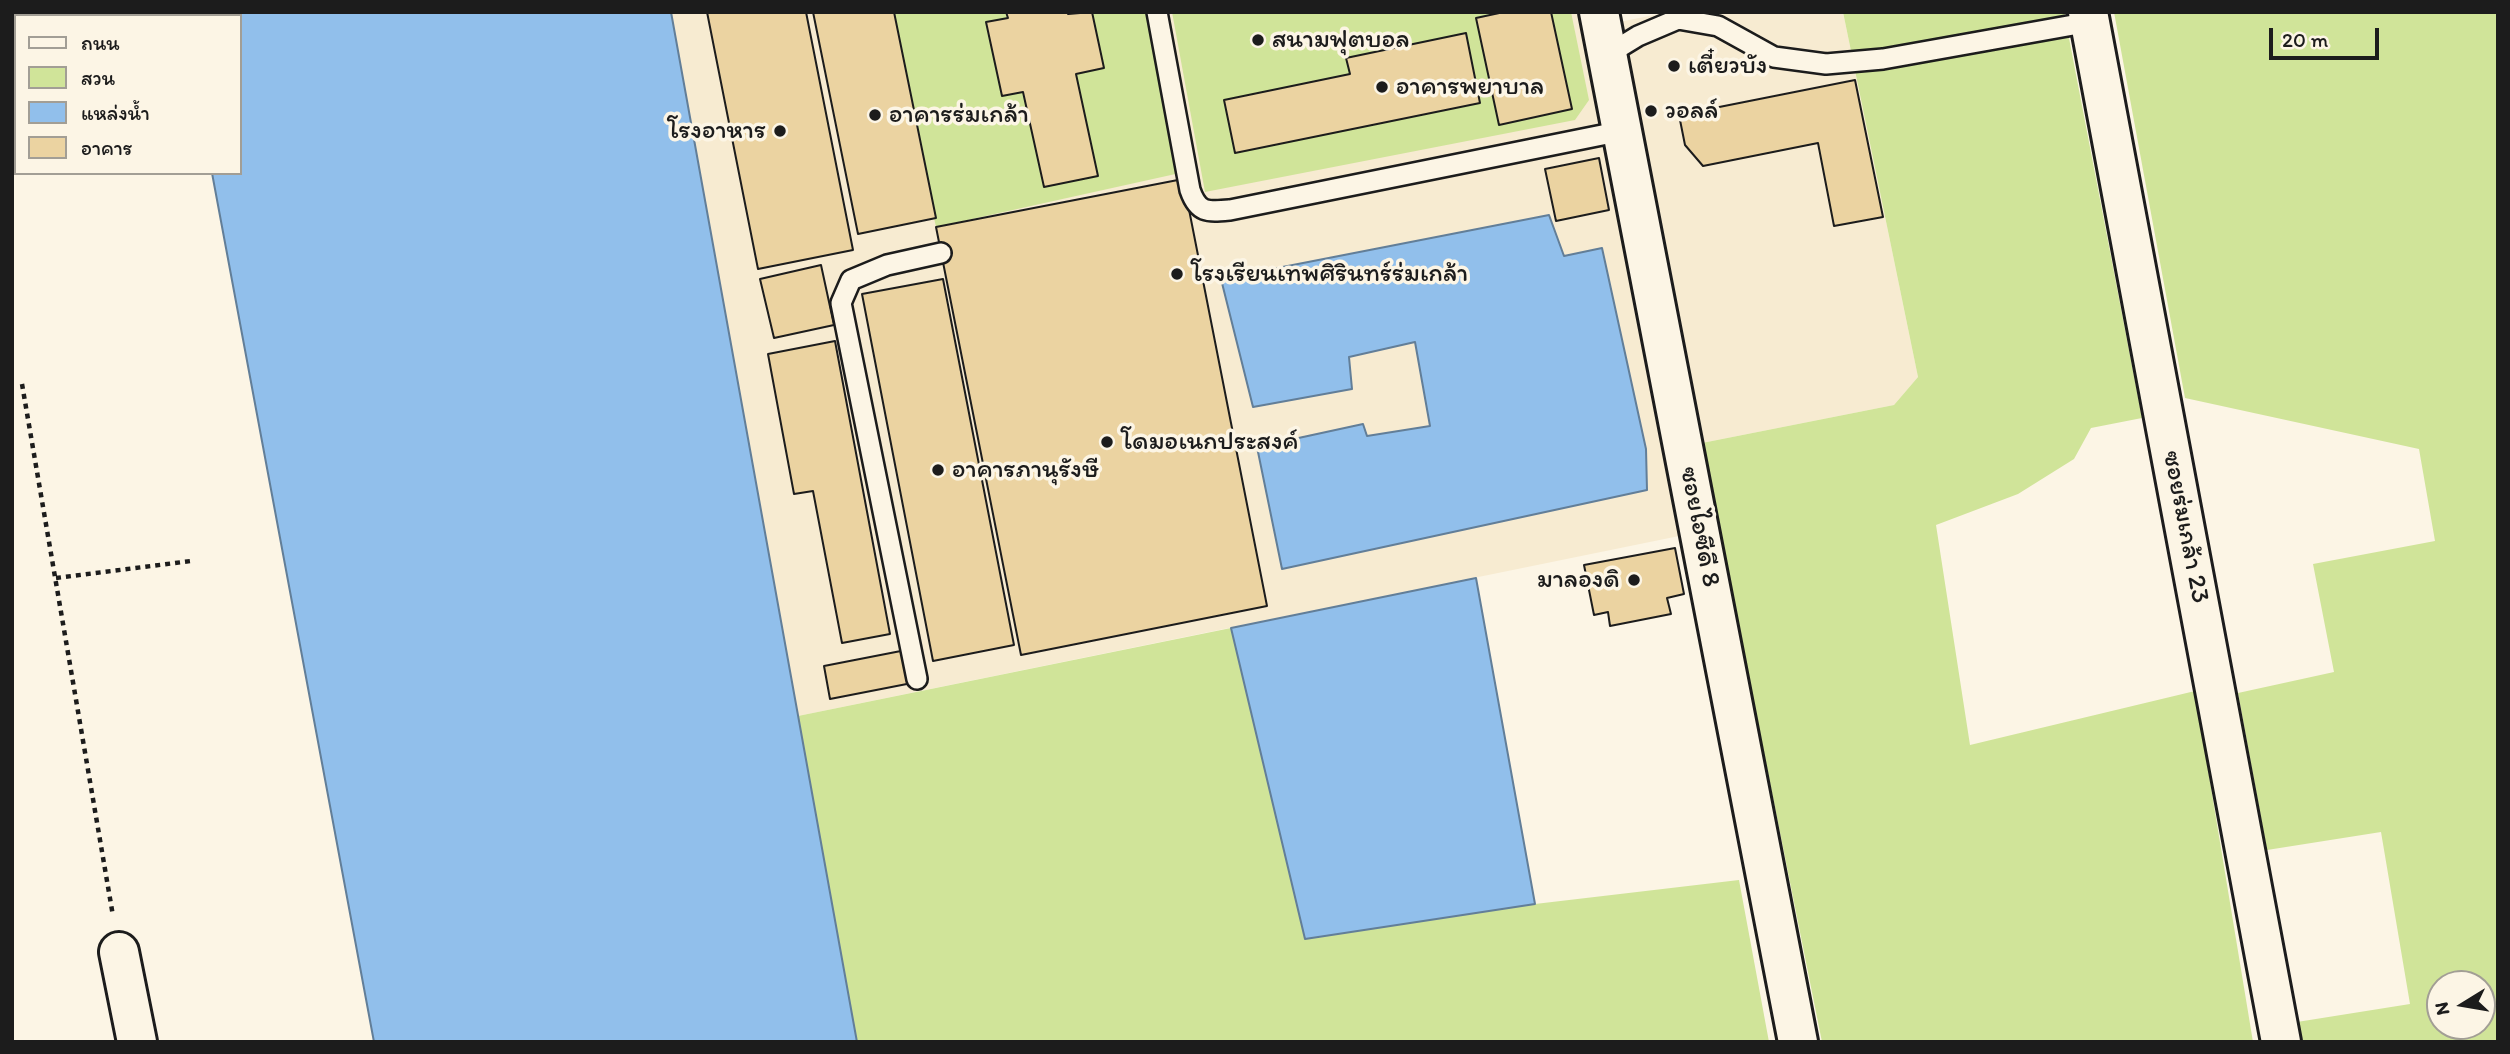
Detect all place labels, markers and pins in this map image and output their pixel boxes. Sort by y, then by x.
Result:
place label: สนามฟุตบอล [1272,24,1410,56]
marker: สนามฟุตบอล [1250,32,1266,48]
place label: เตี๋ยวบัง [1688,50,1767,82]
marker: เตี๋ยวบัง [1666,58,1682,74]
place label: อาคารพยาบาล [1396,71,1545,103]
marker: อาคารพยาบาล [1374,79,1390,95]
place label: วอลล์ [1665,95,1719,127]
place label: อาคารร่มเกล้า [889,99,1029,131]
marker: วอลล์ [1643,103,1659,119]
marker: อาคารร่มเกล้า [867,107,883,123]
place label: โรงอาหาร [667,115,766,147]
marker: โรงอาหาร [772,123,788,139]
place label: โรงเรียนเทพศิรินทร์ร่มเกล้า [1191,258,1468,290]
marker: โรงเรียนเทพศิรินทร์ร่มเกล้า [1169,266,1185,282]
place label: โดมอเนกประสงค์ [1121,426,1299,458]
marker: โดมอเนกประสงค์ [1099,434,1115,450]
place label: อาคารภานุรังษี [952,454,1099,486]
marker: อาคารภานุรังษี [930,462,946,478]
place label: มาลองดิ [1537,564,1620,596]
marker: มาลองดิ [1626,572,1642,588]

